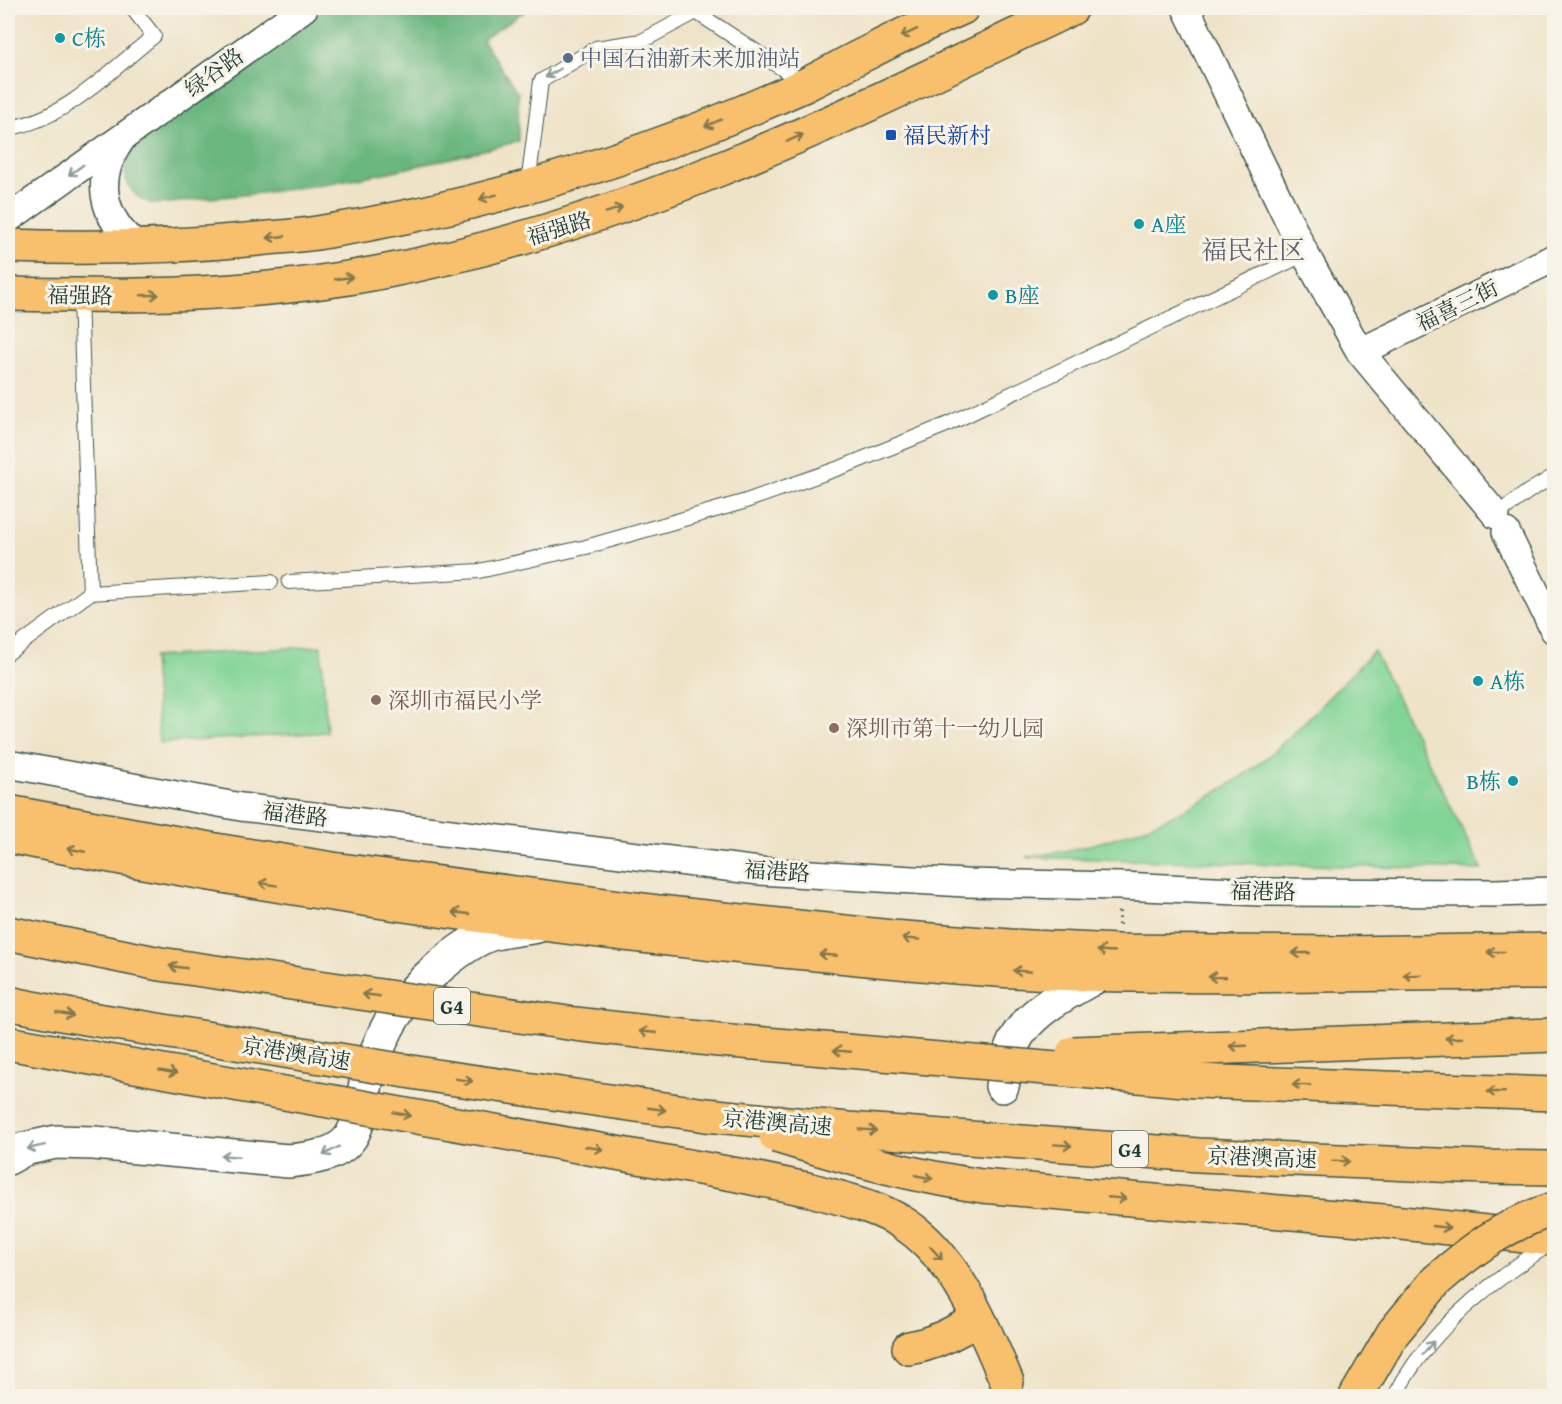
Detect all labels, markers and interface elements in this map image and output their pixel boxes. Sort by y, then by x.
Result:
place label: C栋 [72,22,106,54]
one-way arrow [901,27,919,39]
marker: C栋 [53,31,67,45]
street label: 绿谷路 [178,40,250,104]
place label: 中国石油新未来加油站 [580,42,800,74]
marker: 中国石油新未来加油站 [561,51,575,65]
one-way arrow [545,68,562,80]
one-way arrow [704,118,723,129]
place label: 福民新村 [903,119,991,151]
marker: 福民新村 [884,128,898,142]
one-way arrow [786,132,804,144]
one-way arrow [68,164,84,177]
one-way arrow [479,191,498,203]
street label: 福强路 [523,203,595,253]
one-way arrow [604,204,623,215]
place label: A座 [1151,208,1186,240]
marker: A座 [1132,217,1146,231]
district label: 福民社区 [1201,230,1305,269]
one-way arrow [267,232,287,243]
street label: 福喜三街 [1410,271,1504,339]
one-way arrow [334,273,353,284]
street label: 福强路 [47,278,113,312]
place label: B座 [1005,279,1039,311]
marker: B座 [986,288,1000,302]
one-way arrow [139,290,159,301]
place label: A栋 [1490,665,1525,697]
marker: A栋 [1471,674,1485,688]
place label: 深圳市福民小学 [388,684,542,716]
marker: 深圳市福民小学 [369,693,383,707]
place label: 深圳市第十一幼儿园 [846,712,1044,744]
marker: 深圳市第十一幼儿园 [827,721,841,735]
place label: B栋 [1467,765,1501,797]
marker: B栋 [1506,774,1520,788]
street label: 福港路 [260,794,330,834]
one-way arrow [67,844,87,855]
street label: 福港路 [743,853,811,889]
street label: 福港路 [1230,874,1296,908]
one-way arrow [259,879,279,890]
one-way arrow [452,908,471,919]
one-way arrow [902,933,922,944]
one-way arrow [1097,945,1117,956]
one-way arrow [1487,946,1507,957]
one-way arrow [1292,947,1312,958]
one-way arrow [818,949,838,960]
one-way arrow [169,961,189,972]
one-way arrow [1013,965,1033,976]
one-way arrow [1403,969,1423,981]
one-way arrow [1208,971,1228,983]
road number: G4 [434,988,470,1024]
one-way arrow [362,989,382,1000]
one-way arrow [55,1009,74,1020]
one-way arrow [638,1026,658,1037]
street label: 京港澳高速 [239,1029,353,1077]
one-way arrow [1445,1033,1465,1044]
one-way arrow [1229,1041,1249,1052]
one-way arrow [832,1046,852,1057]
one-way arrow [158,1067,178,1078]
one-way arrow [454,1075,474,1086]
one-way arrow [1292,1080,1312,1091]
one-way arrow [1487,1087,1507,1098]
street label: 京港澳高速 [721,1101,833,1143]
one-way arrow [647,1103,667,1114]
one-way arrow [391,1109,411,1120]
one-way arrow [858,1125,878,1136]
road number: G4 [1112,1131,1148,1167]
one-way arrow [1052,1139,1072,1150]
street label: 京港澳高速 [1206,1139,1318,1175]
one-way arrow [27,1142,46,1153]
one-way arrow [583,1143,603,1154]
one-way arrow [322,1145,340,1157]
one-way arrow [220,1150,240,1161]
one-way arrow [1331,1155,1351,1166]
one-way arrow [913,1172,933,1183]
one-way arrow [1107,1193,1127,1204]
one-way arrow [1431,1222,1451,1233]
one-way arrow [929,1245,943,1260]
one-way arrow [1421,1341,1435,1356]

